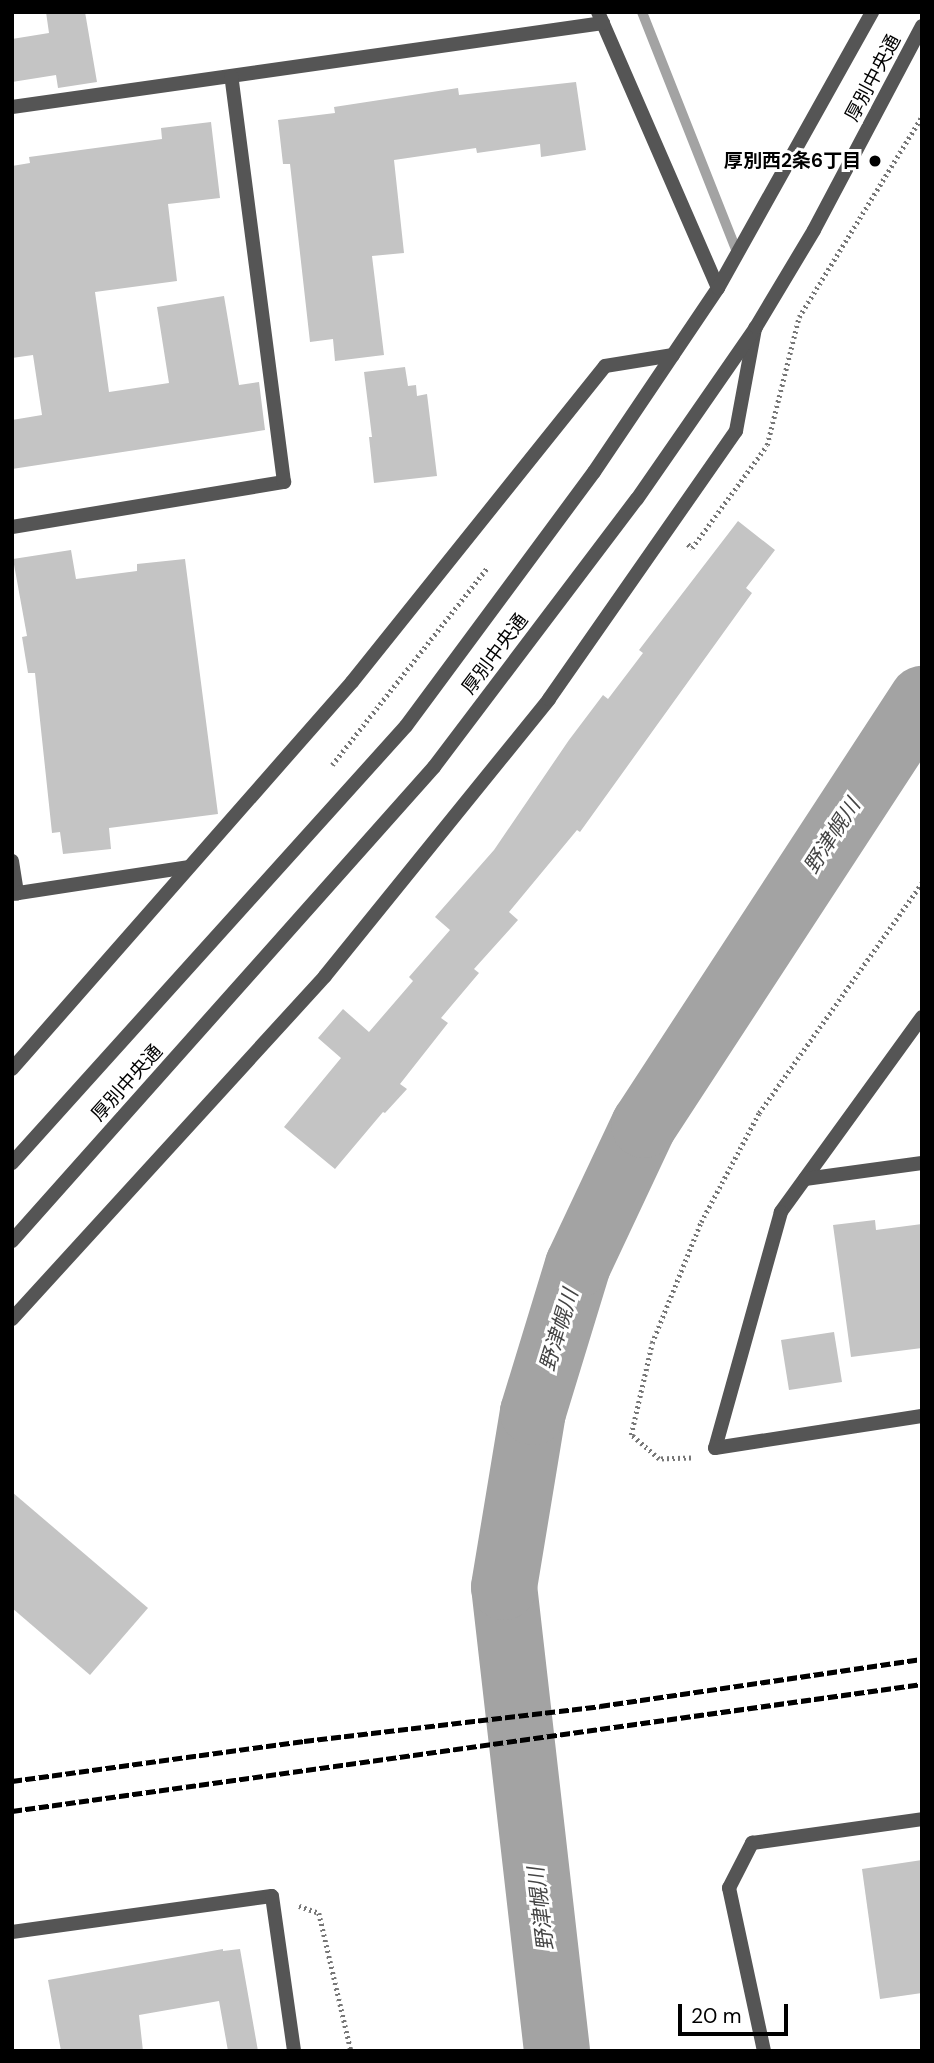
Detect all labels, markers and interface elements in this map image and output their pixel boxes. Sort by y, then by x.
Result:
street label: 厚別中央通 [841,31,905,125]
place label: 厚別西2条6丁目 [724,150,861,172]
marker: 厚別西2条6丁目 [867,153,883,169]
street label: 厚別中央通 [457,609,533,699]
water label: 野津幌川 [799,794,865,878]
street label: 厚別中央通 [87,1040,167,1126]
water label: 野津幌川 [535,1286,583,1374]
water label: 野津幌川 [523,1866,559,1952]
scale bar [682,1990,792,2034]
text: 20 m [691,2002,742,2030]

